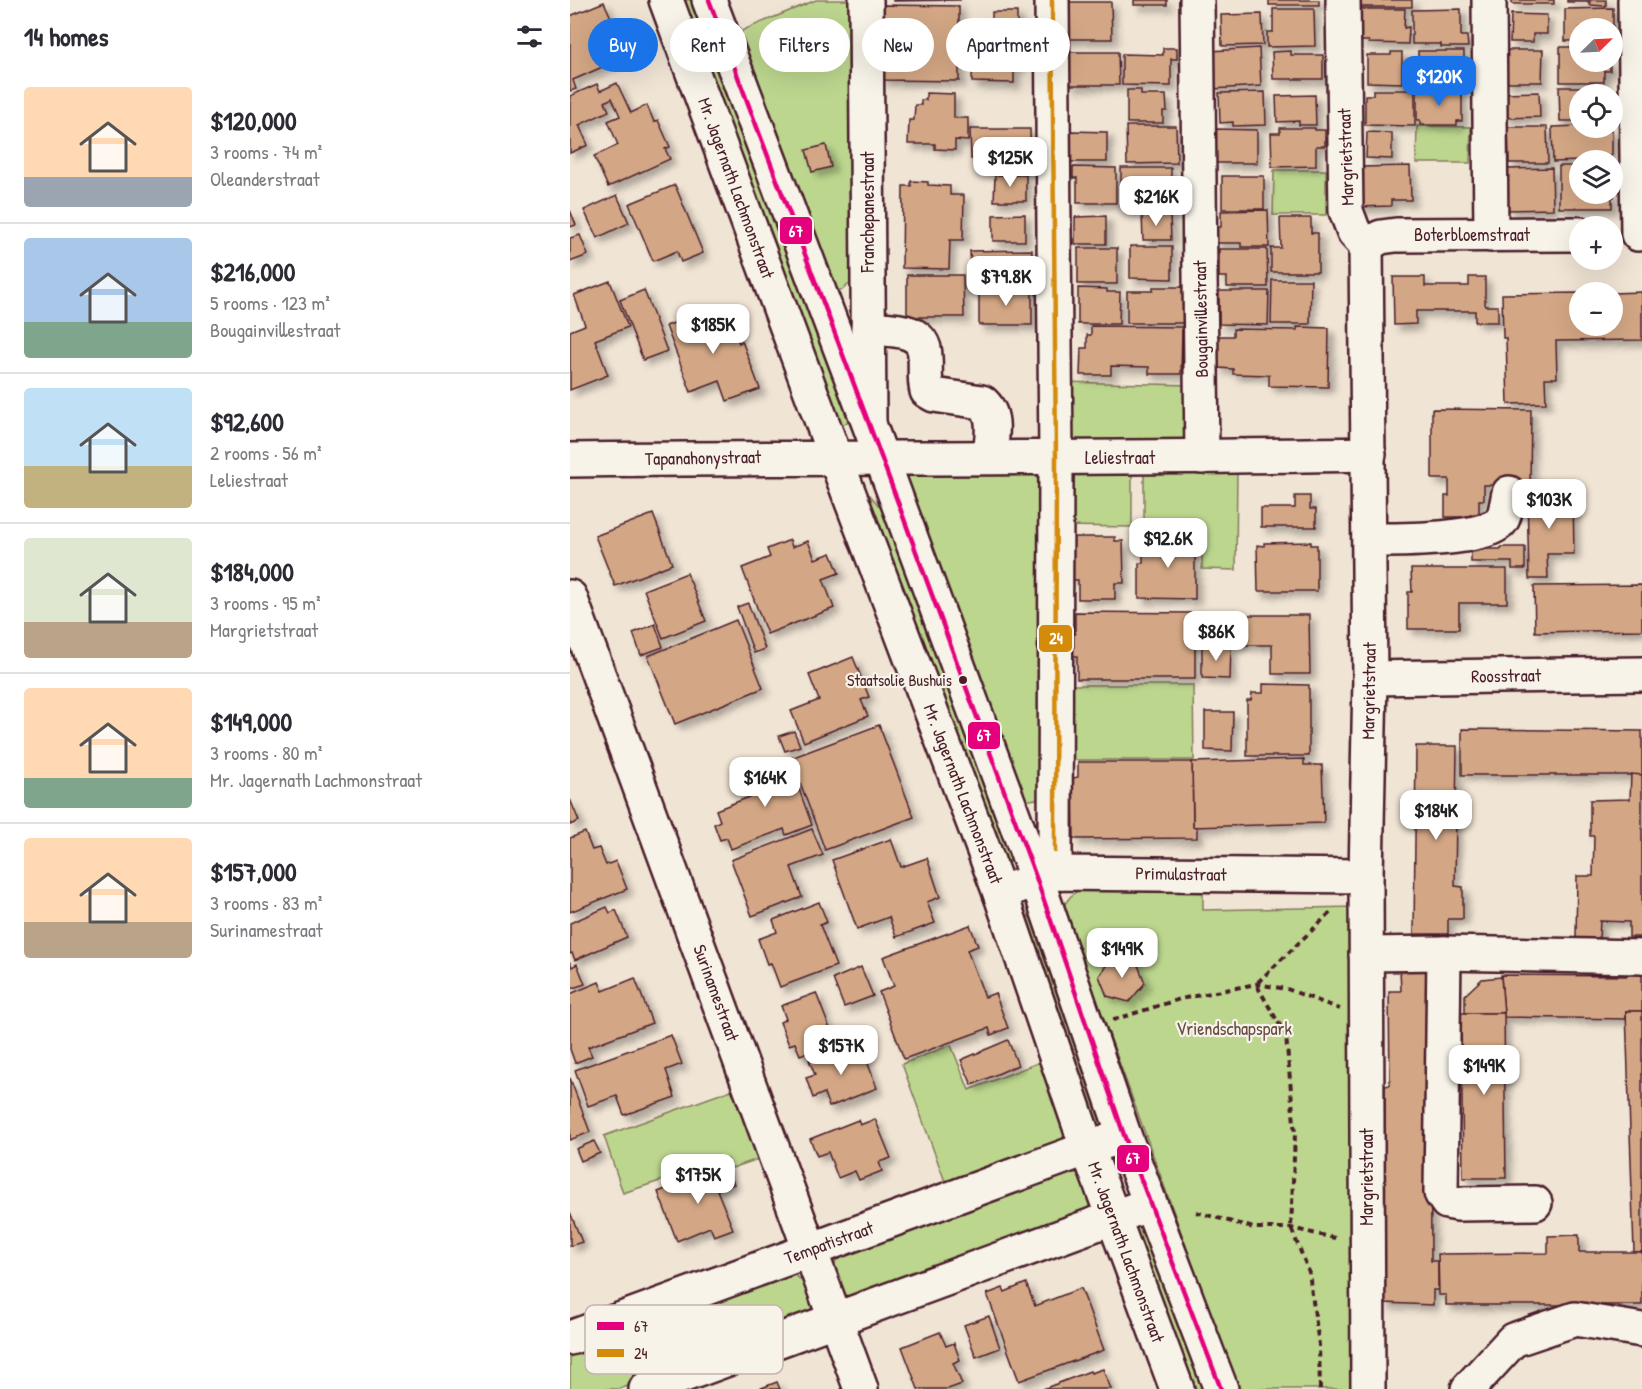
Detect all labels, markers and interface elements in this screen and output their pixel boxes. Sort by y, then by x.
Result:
chip: Buy [588,18,658,72]
chip: Rent [670,18,747,72]
chip: Filters [759,18,850,72]
chip: New [862,18,934,72]
chip: Apartment [946,18,1070,72]
north arrow [1569,18,1623,72]
map controls [1569,18,1623,336]
text: 14 homes [24,19,109,54]
icon: filters [513,20,546,53]
pin: $120K [1397,56,1481,107]
text: $120K [1416,62,1462,89]
button: locate [1569,84,1623,138]
street label: Mr. Jagernath Lachmonstraat [692,94,781,283]
text: $120,000 [210,103,297,138]
street label: Margrietstraat [1331,107,1360,206]
icon: home [72,111,144,183]
pin: $125K [968,137,1052,188]
text: 3 rooms · 74 m² [210,138,322,165]
text: $125K [987,143,1033,170]
button: layers [1569,150,1623,204]
street label: Franchepanestraat [855,151,880,274]
text: Oleanderstraat [210,165,320,192]
pin: $216K [1114,176,1198,227]
text: $216K [1133,182,1179,209]
line badge: 67 [779,216,813,245]
button: + [1569,216,1623,270]
text: 67 [789,220,803,242]
street label: Boterbloemstraat [1414,222,1531,247]
text: $216,000 [210,254,295,289]
pin: $79.8K [957,256,1055,307]
street label: Bougainvillestraat [1187,259,1214,378]
icon: home [72,262,144,334]
text: $79.8K [981,262,1031,289]
button: − [1569,282,1623,336]
text: 5 rooms · 123 m² [210,289,330,316]
pin: $185K [671,304,755,355]
text: $185K [691,310,735,337]
text: Bougainvillestraat [210,316,340,343]
text: $92,600 [210,404,284,439]
icon: home [72,412,144,484]
text: 2 rooms · 56 m² [210,439,322,466]
street label: Tapanahonystraat [645,444,762,471]
street label: Leliestraat [1085,445,1156,470]
text: Leliestraat [210,466,288,493]
pin: $103K [1507,479,1591,530]
text: $103K [1526,485,1572,512]
pin: $92.6K [1119,518,1217,569]
text: $92.6K [1143,524,1193,551]
text: $184,000 [210,554,294,589]
icon: home [72,562,144,634]
text: 3 rooms · 95 m² [210,589,320,616]
pin: $86K [1180,611,1252,662]
text: Margrietstraat [210,616,318,643]
text: $86K [1197,617,1235,644]
line badge: 24 [1038,624,1073,653]
text: 24 [1049,627,1063,649]
street label: Margrietstraat [1355,641,1382,740]
street label: Roosstraat [1471,662,1542,689]
place label: Staatsolie Bushuis [847,669,952,691]
marker: Staatsolie Bushuis [957,674,969,686]
street label: Mr. Jagernath Lachmonstraat [918,700,1010,888]
text: $149,000 [210,704,292,739]
icon: home [72,712,144,784]
line badge: 67 [967,721,1001,750]
text: 67 [977,724,991,746]
text: 3 rooms · 80 m² [210,739,322,766]
pin: $164K [723,757,807,808]
text: $164K [743,763,787,790]
text: Mr. Jagernath Lachmonstraat [210,766,422,793]
pin: $184K [1394,790,1478,841]
text: $184K [1414,796,1458,823]
text: $157,000 [210,854,297,889]
street label: Primulastraat [1135,860,1228,887]
icon: home [72,862,144,934]
text: 3 rooms · 83 m² [210,889,322,916]
text: Surinamestraat [210,916,323,943]
pin: $149K [1080,928,1164,979]
text: $149K [1101,934,1143,961]
street label: Surinamestraat [687,941,746,1045]
park label: Vriendschapspark [1176,1016,1292,1041]
pin: $157K [799,1025,883,1076]
text: $157K [818,1031,864,1058]
pin: $149K [1442,1045,1526,1096]
text: $149K [1463,1051,1505,1078]
street label: Margrietstraat [1354,1128,1379,1226]
line badge: 67 [1116,1144,1150,1173]
text: 67 [1126,1147,1140,1169]
pin: $175K [656,1154,740,1205]
street label: Mr. Jagernath Lachmonstraat [1082,1158,1171,1347]
text: $175K [675,1160,721,1187]
street label: Tempatistraat [781,1215,878,1270]
legend [585,1305,783,1374]
text: 67 [634,1315,648,1337]
text: 24 [634,1342,648,1364]

